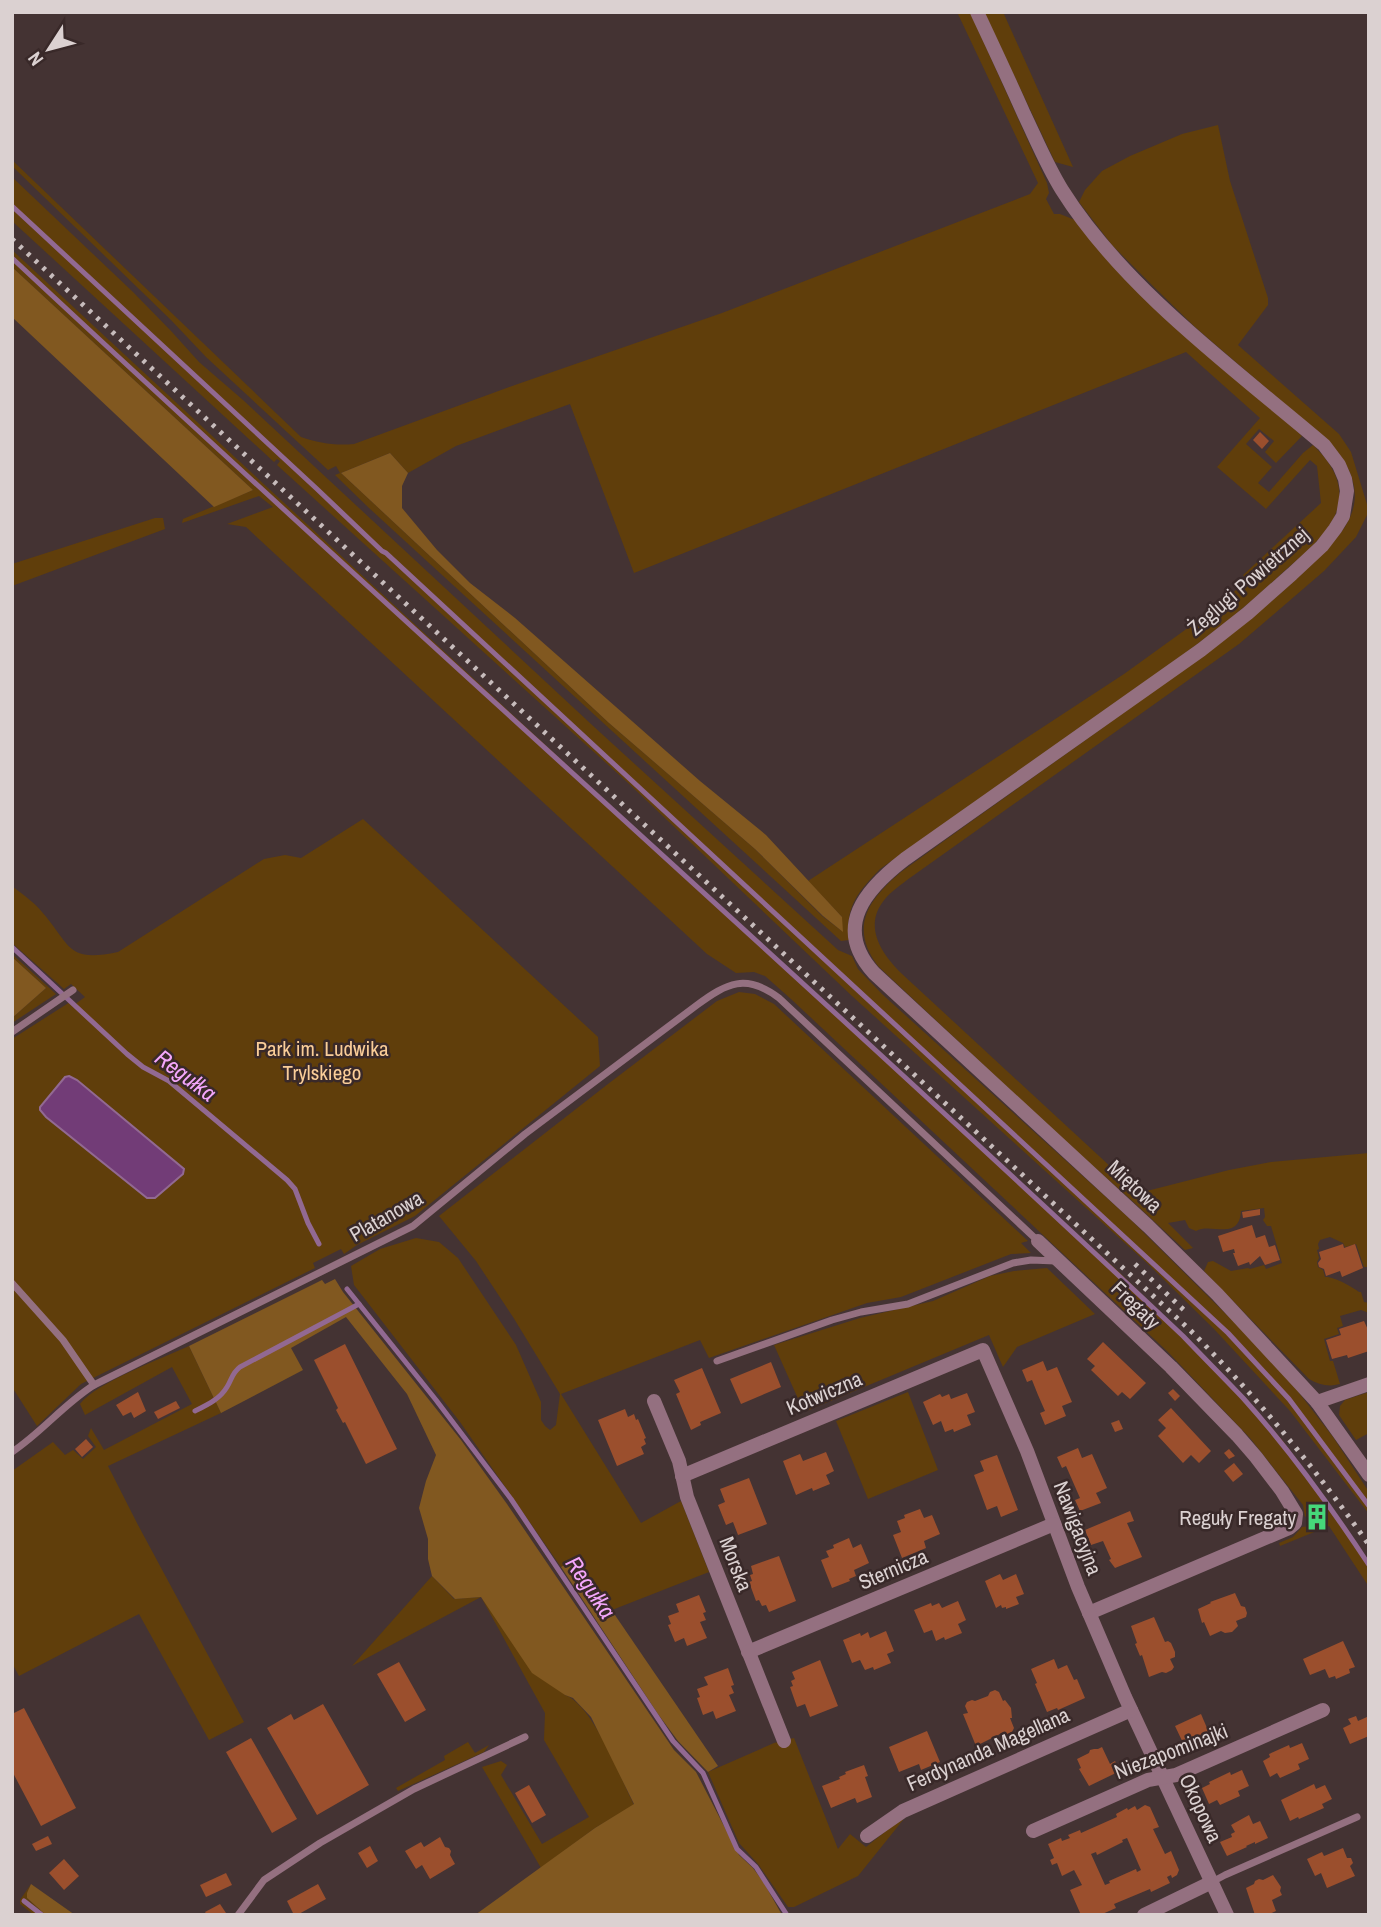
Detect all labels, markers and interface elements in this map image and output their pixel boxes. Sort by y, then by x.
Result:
north arrow [14,14,84,84]
text: N [21,47,49,71]
street label: Żeglugi Powietrznej [1181,520,1315,642]
park label: Park im. Ludwika Trylskiego [255,1034,389,1087]
water label: Regułka [149,1042,223,1108]
street label: Miętowa [1101,1153,1169,1219]
street label: Platanowa [344,1183,428,1249]
street label: Fregaty [1105,1274,1167,1336]
street label: Kotwiczna [782,1364,867,1422]
street label: Nawigacyjna [1047,1477,1109,1580]
building icon: Reguły Fregaty [1302,1502,1332,1532]
place label: Reguły Fregaty [1179,1503,1296,1532]
street label: Morska [712,1532,760,1596]
street label: Sternicza [854,1541,933,1597]
water label: Regułka [559,1550,623,1624]
street label: Ferdynanda Magellana [902,1700,1074,1798]
street label: Niezapominajki [1110,1716,1232,1786]
street label: Okopowa [1172,1769,1230,1847]

